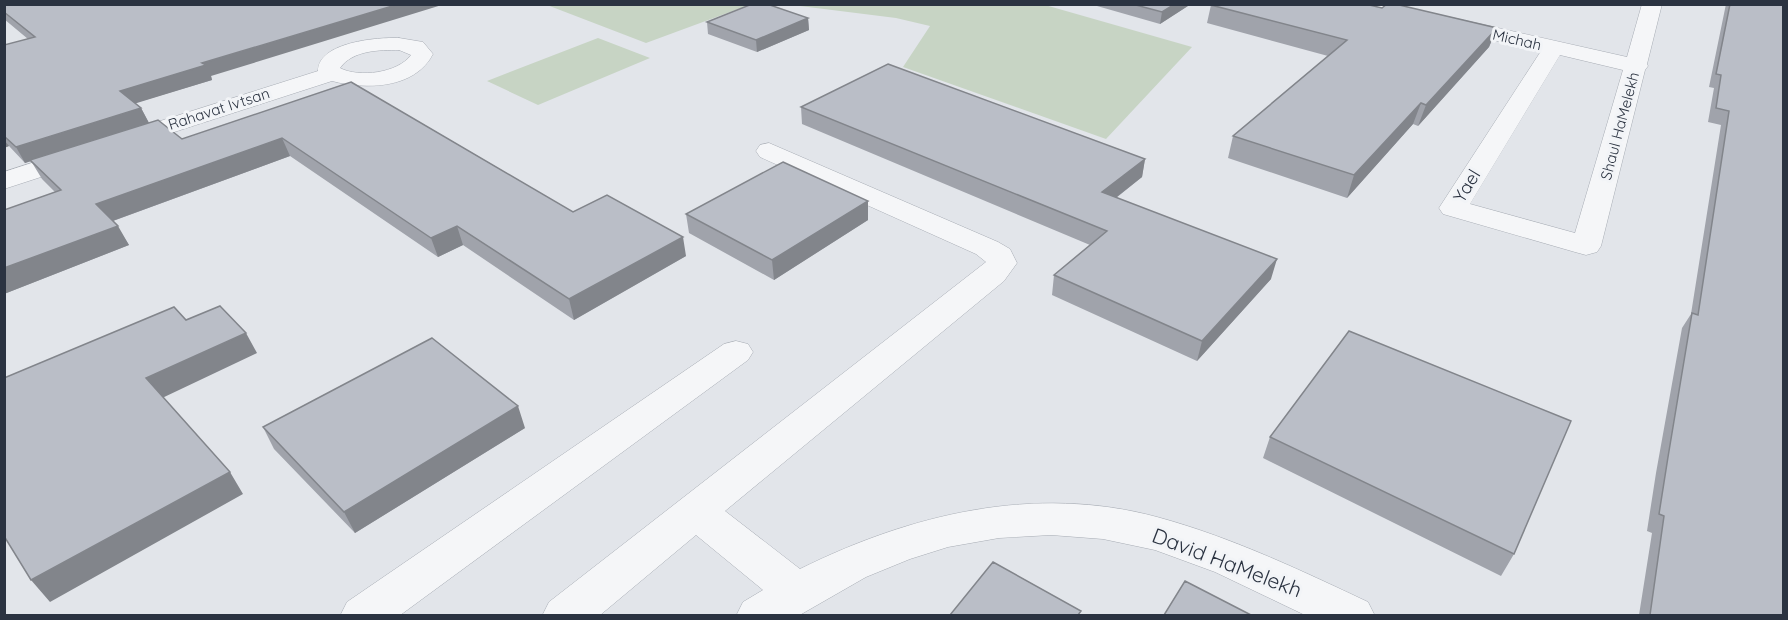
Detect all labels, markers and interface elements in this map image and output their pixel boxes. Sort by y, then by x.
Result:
street label: Michah [1491,25,1543,54]
street label: Shaul HaMelekh [1596,70,1643,182]
street label: Rahavat Ivtsan [166,83,272,134]
street label: Yael [1448,165,1485,207]
street label: David HaMelekh [1149,522,1306,603]

